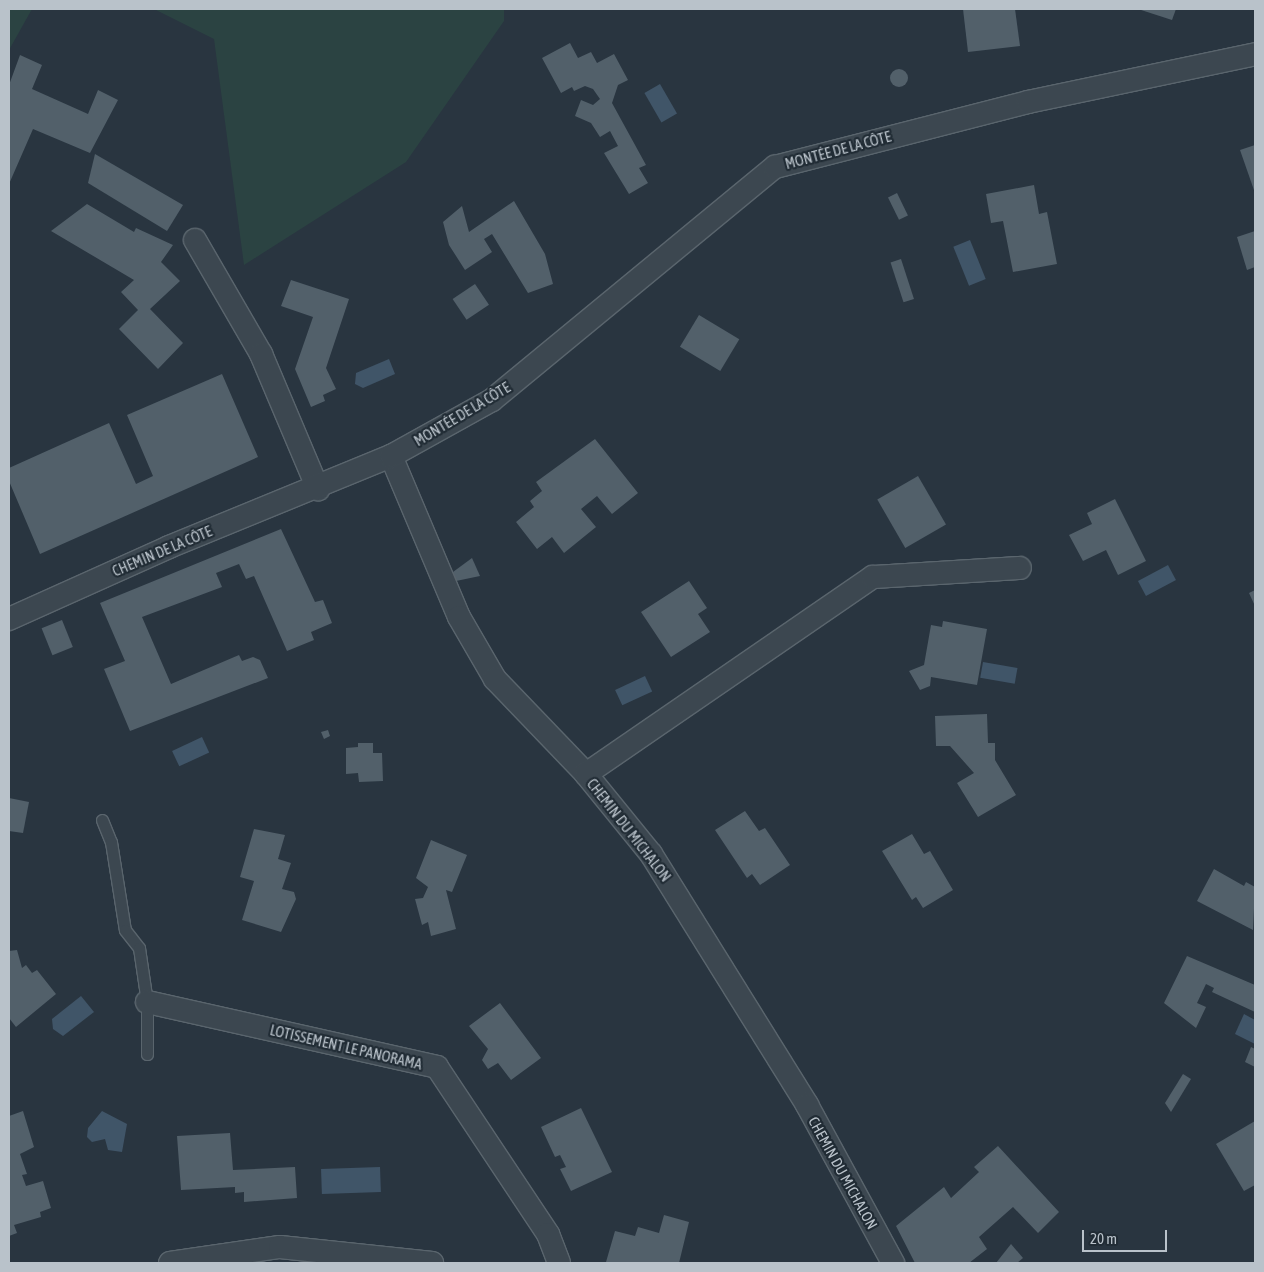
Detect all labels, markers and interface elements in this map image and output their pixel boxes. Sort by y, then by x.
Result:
street label: MONTÉE DE LA CÔTE [783,127,893,173]
street label: MONTÉE DE LA CÔTE [411,378,513,450]
street label: CHEMIN DE LA CÔTE [109,522,215,580]
street label: CHEMIN DU MICHALON [583,775,675,885]
street label: LOTISSEMENT LE PANORAMA [268,1021,424,1073]
street label: CHEMIN DU MICHALON [805,1114,881,1232]
scale bar [1084,1220,1169,1252]
text: 20 m [1090,1230,1117,1247]

